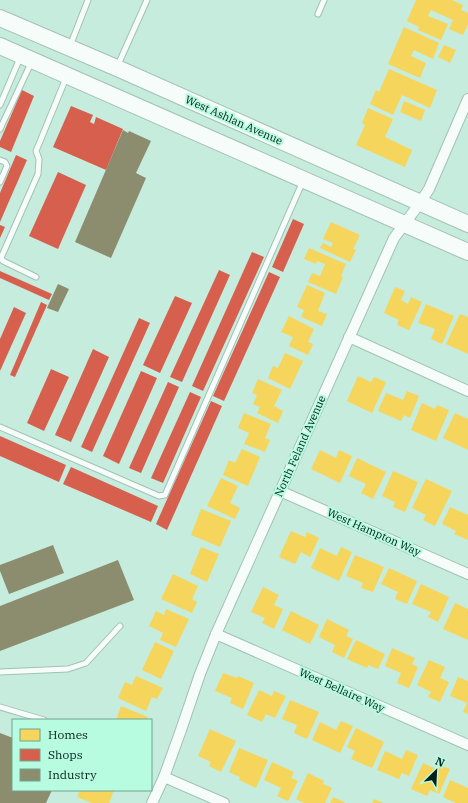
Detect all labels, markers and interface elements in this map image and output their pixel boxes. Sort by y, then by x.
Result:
street label: West Ashlan Avenue [183,92,285,148]
street label: North Feland Avenue [271,393,329,499]
street label: West Hampton Way [325,505,423,559]
street label: West Bellaire Way [297,665,387,715]
legend [12,719,152,791]
text: Homes [48,727,88,742]
text: Shops [48,747,83,762]
north arrow [416,751,456,791]
text: N [433,754,447,770]
text: Industry [48,767,97,782]

